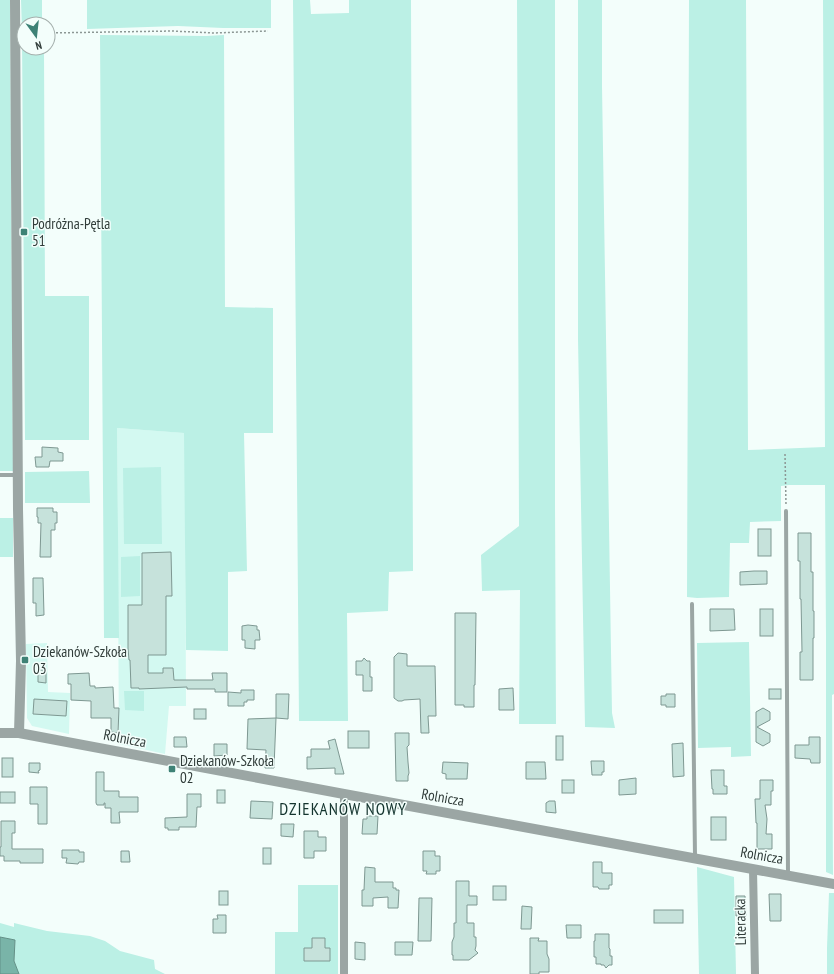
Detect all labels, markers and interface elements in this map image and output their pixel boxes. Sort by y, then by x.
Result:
north arrow [16,16,56,56]
text: N [34,38,43,53]
place label: Podróżna-Pętla 51 [32,214,110,250]
marker: Podróżna-Pętla 51 [19,227,29,237]
place label: Dziekanów-Szkoła 03 [33,642,127,678]
marker: Dziekanów-Szkoła 03 [20,655,30,665]
street label: Rolnicza [102,725,148,751]
place label: Dziekanów-Szkoła 02 [180,751,274,787]
marker: Dziekanów-Szkoła 02 [167,764,177,774]
street label: Rolnicza [420,784,466,810]
district label: DZIEKANÓW NOWY [279,798,407,820]
street label: Rolnicza [739,842,785,868]
street label: Literacka [730,898,750,946]

